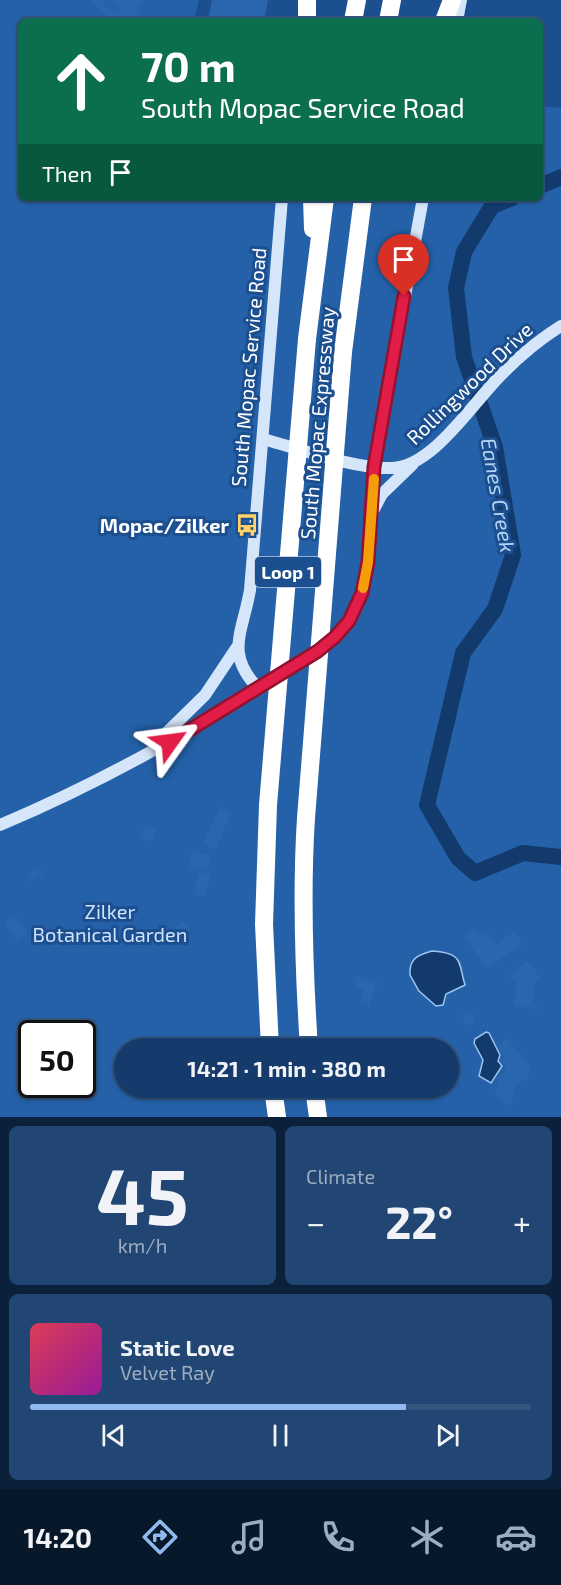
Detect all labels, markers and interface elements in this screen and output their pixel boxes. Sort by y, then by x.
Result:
text: 70 m [141,40,236,90]
icon: ahead [42,42,120,120]
text: South Mopac Service Road [141,91,465,123]
icon: arrive [104,156,137,189]
text: Then [42,160,92,186]
pin [378,234,429,296]
icon: arrive [387,243,420,276]
street label: South Mopac Service Road [226,246,270,488]
street label: South Mopac Expressway [295,305,339,540]
street label: Rollingwood Drive [401,317,537,449]
water label: Eanes Creek [477,436,521,554]
bus stop icon: Mopac/Zilker [234,512,260,538]
place label: Mopac/Zilker [100,513,229,537]
road number: Loop 1 [255,557,321,587]
position arrow [138,710,202,774]
park label: Zilker Botanical Garden [33,899,187,946]
speed limit sign: 50 [18,1020,96,1098]
text: 14:21 · 1 min · 380 m [187,1055,386,1081]
text: 45 [96,1147,189,1241]
text: Climate [306,1164,375,1188]
text: 22° [385,1194,453,1248]
text: − [306,1202,325,1242]
text: + [513,1202,531,1242]
text: km/h [118,1233,167,1257]
text: Static Love [120,1334,235,1360]
text: Velvet Ray [120,1360,215,1384]
icon: previous [97,1419,130,1452]
icon: pause [264,1419,297,1452]
icon: next [431,1419,464,1452]
icon: directions [139,1516,181,1558]
icon: music [228,1516,270,1558]
icon: phone [317,1516,359,1558]
icon: climate [406,1516,448,1558]
icon: car [495,1516,537,1558]
text: 14:20 [24,1521,92,1553]

